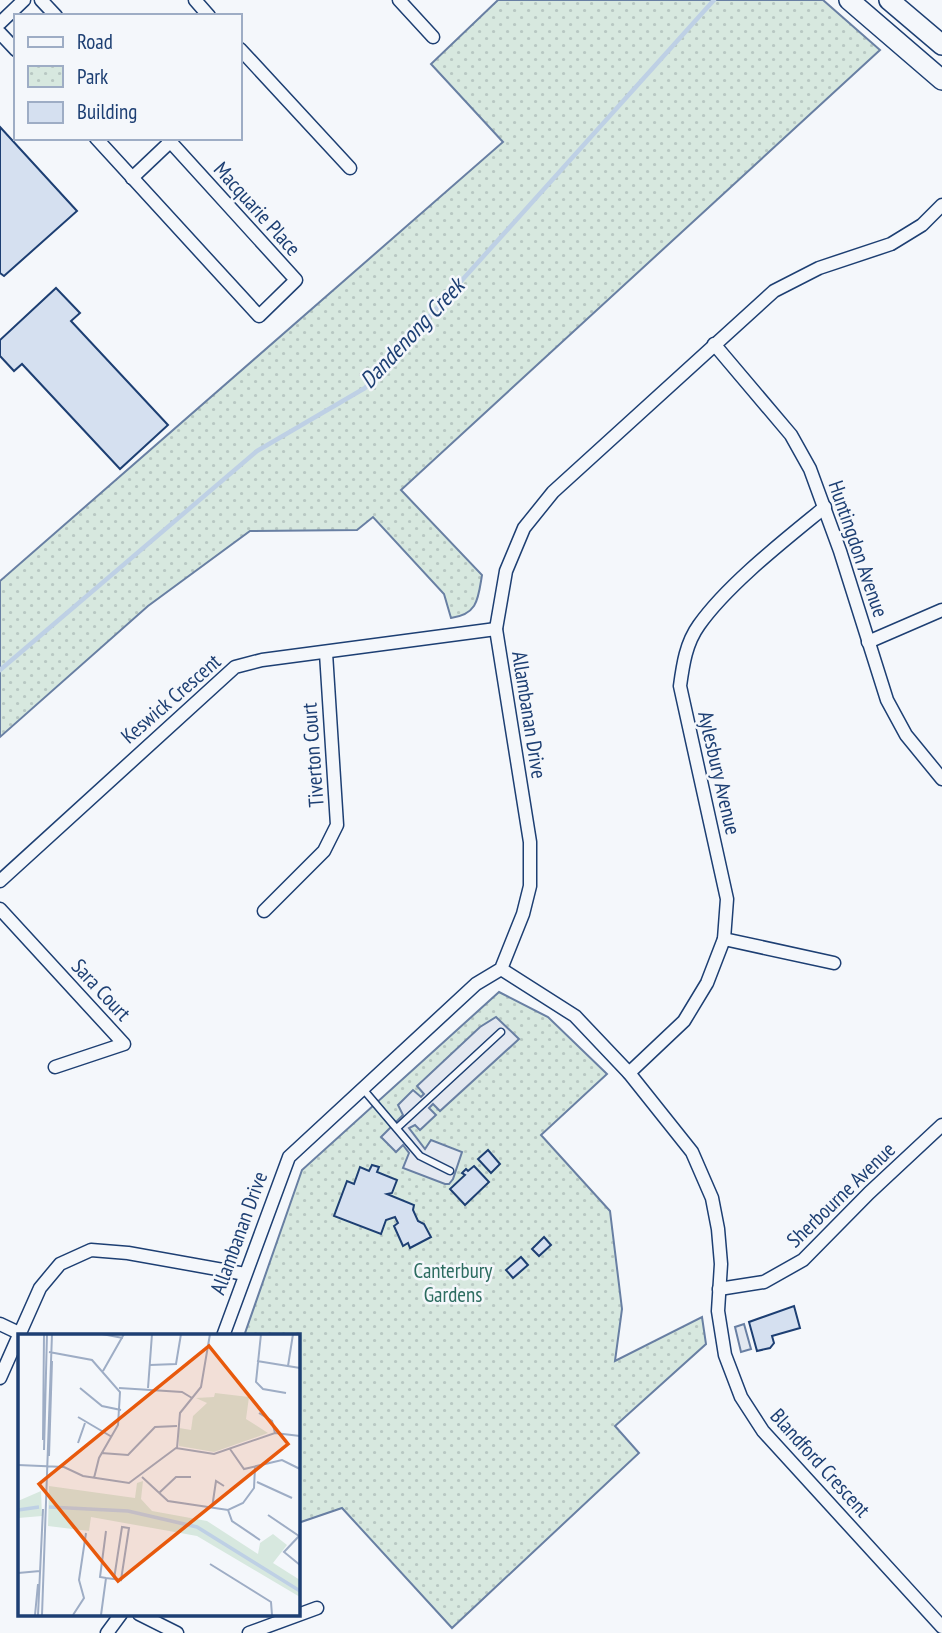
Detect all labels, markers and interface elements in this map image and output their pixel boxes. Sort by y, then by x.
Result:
legend [14,14,242,140]
text: Road [77,28,113,55]
text: Park [77,63,108,90]
text: Building [77,98,137,125]
street label: Macquarie Place [208,156,307,261]
water label: Dandenong Creek [353,269,472,394]
street label: Huntingdon Avenue [822,477,894,621]
street label: Keswick Crescent [115,648,226,749]
street label: Allambanan Drive [506,649,553,781]
street label: Tiverton Court [295,702,330,808]
street label: Aylesbury Avenue [692,708,747,837]
street label: Sara Court [66,953,137,1027]
street label: Sherbourne Avenue [781,1136,901,1253]
street label: Allambanan Drive [204,1168,273,1298]
park label: Canterbury Gardens [414,1257,493,1308]
inset map [18,1334,299,1616]
street label: Blandford Crescent [765,1403,876,1523]

